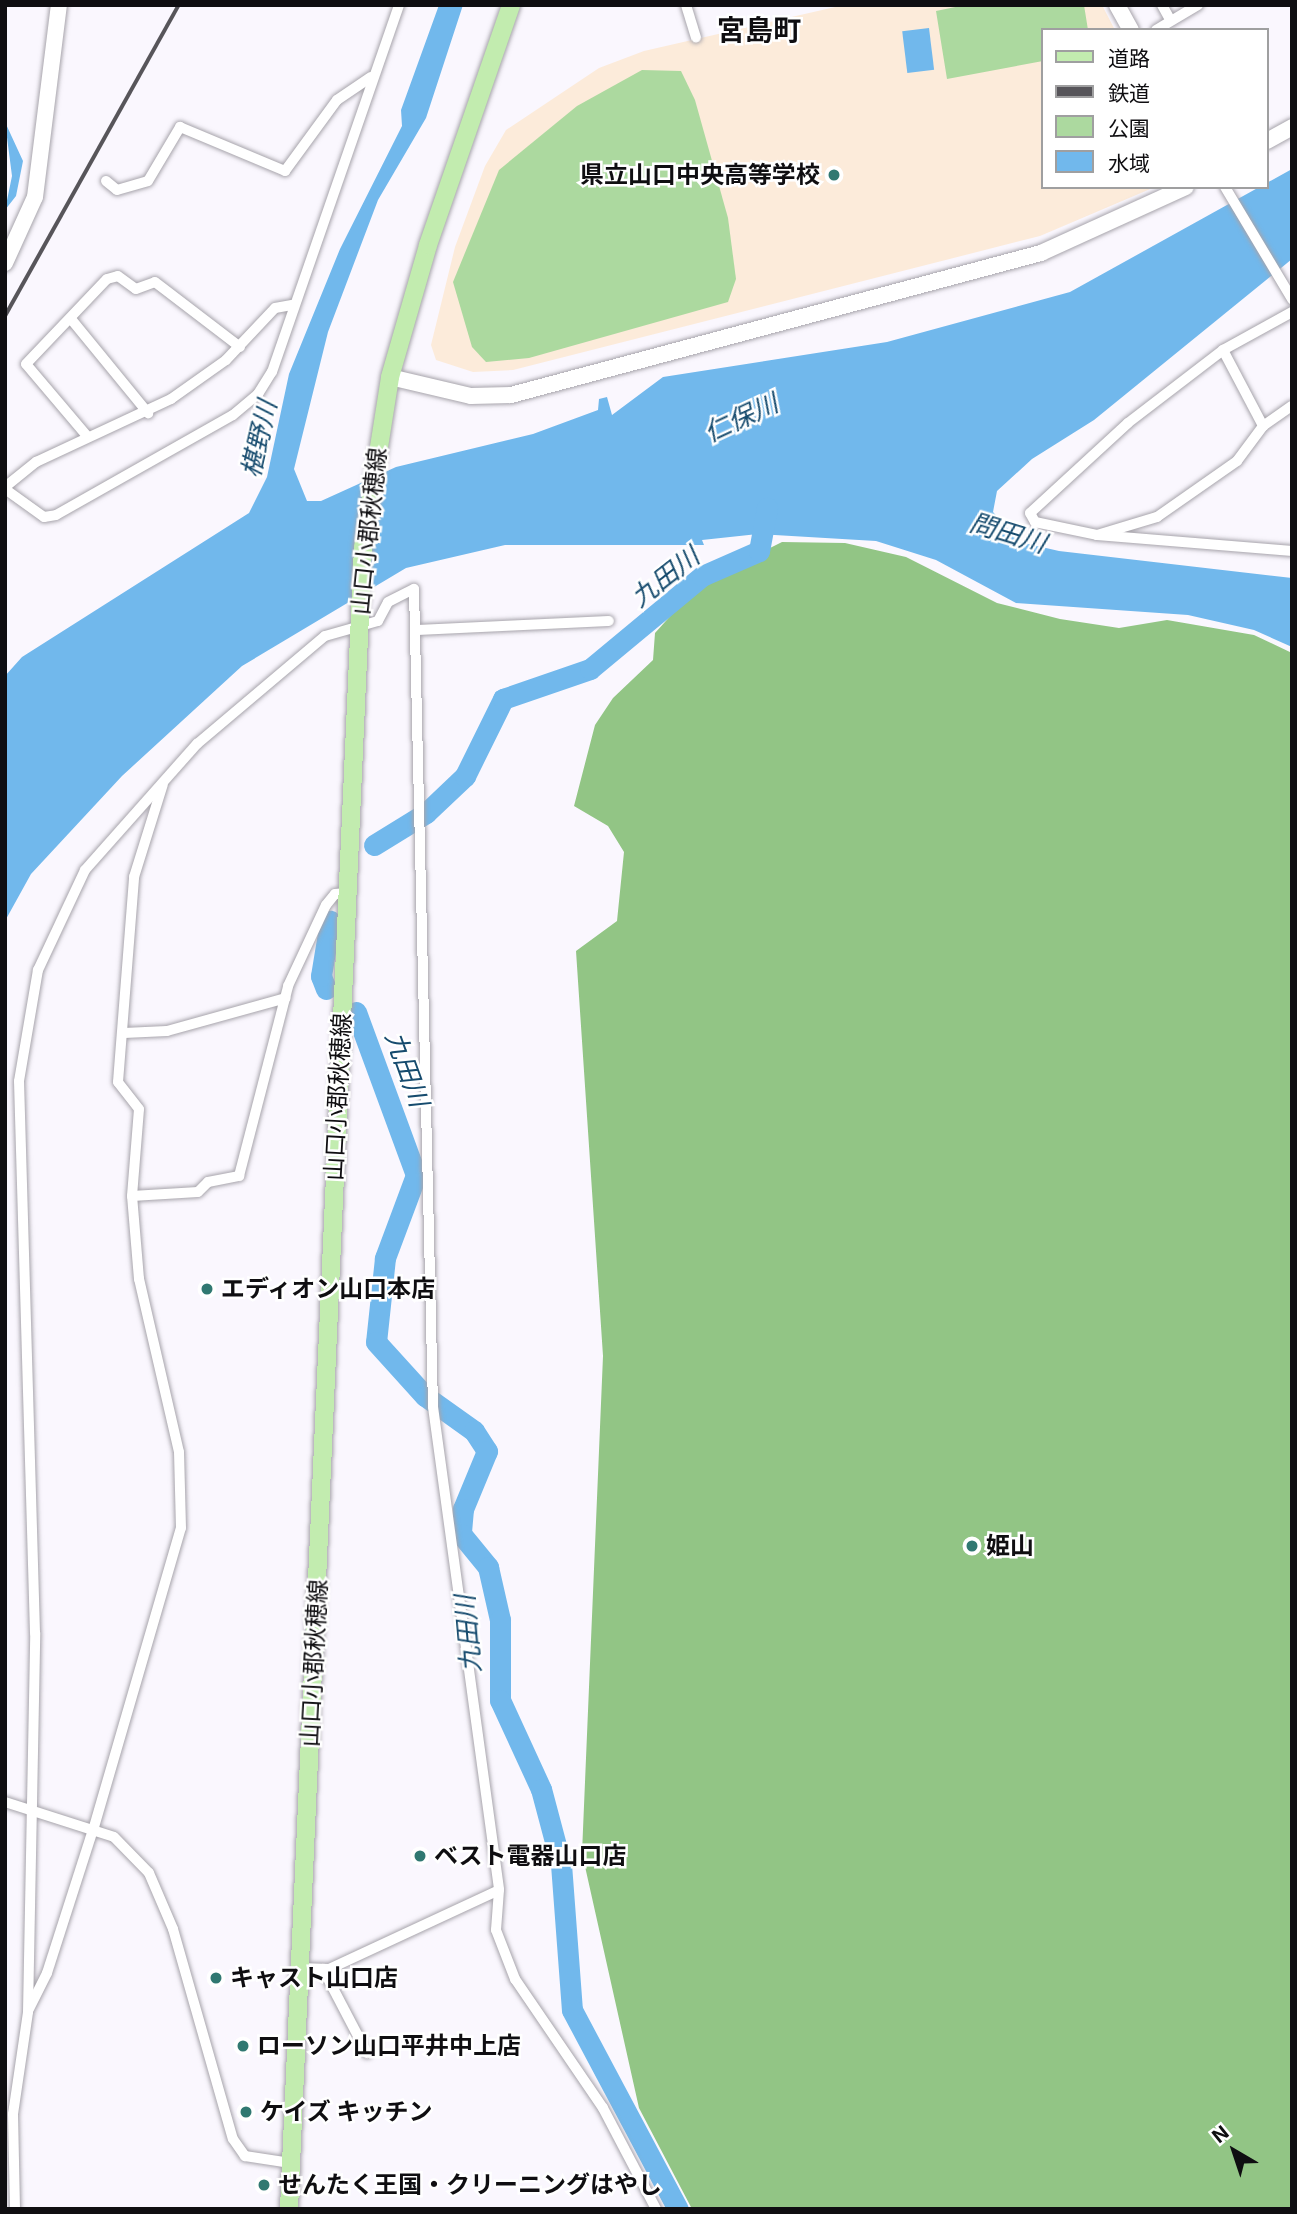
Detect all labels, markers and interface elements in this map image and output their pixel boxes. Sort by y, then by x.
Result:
district label: 宮島町 [717,13,801,47]
legend [1042,28,1269,189]
text: 道路 [1108,46,1150,71]
text: 鉄道 [1108,81,1150,106]
text: 公園 [1108,116,1150,141]
text: 水域 [1108,151,1150,176]
place label: 県立山口中央高等学校 [580,161,820,189]
marker: 県立山口中央高等学校 [826,167,842,183]
water label: 仁保川 [699,387,783,449]
water label: 椹野川 [235,397,283,481]
street label: 山口小郡秋穂線 [346,446,392,616]
water label: 問田川 [966,507,1050,559]
water label: 九田川 [625,541,705,613]
street label: 山口小郡秋穂線 [319,1012,357,1182]
water label: 九田川 [379,1027,435,1111]
place label: エディオン山口本店 [221,1275,437,1303]
marker: エディオン山口本店 [199,1281,215,1297]
place label: 姫山 [986,1532,1034,1560]
marker: 姫山 [964,1538,980,1554]
street label: 山口小郡秋穂線 [295,1578,333,1748]
water label: 九田川 [449,1594,487,1674]
place label: ベスト電器山口店 [434,1842,626,1870]
marker: ベスト電器山口店 [412,1848,428,1864]
place label: キャスト山口店 [230,1964,398,1992]
marker: キャスト山口店 [208,1970,224,1986]
place label: ローソン山口平井中上店 [257,2032,521,2060]
marker: ローソン山口平井中上店 [235,2038,251,2054]
place label: ケイズ キッチン [260,2098,434,2126]
marker: ケイズ キッチン [238,2104,254,2120]
north arrow [1199,2116,1269,2186]
text: N [1208,2121,1233,2148]
place label: せんたく王国・クリーニングはやし [278,2171,662,2199]
marker: せんたく王国・クリーニングはやし [256,2177,272,2193]

